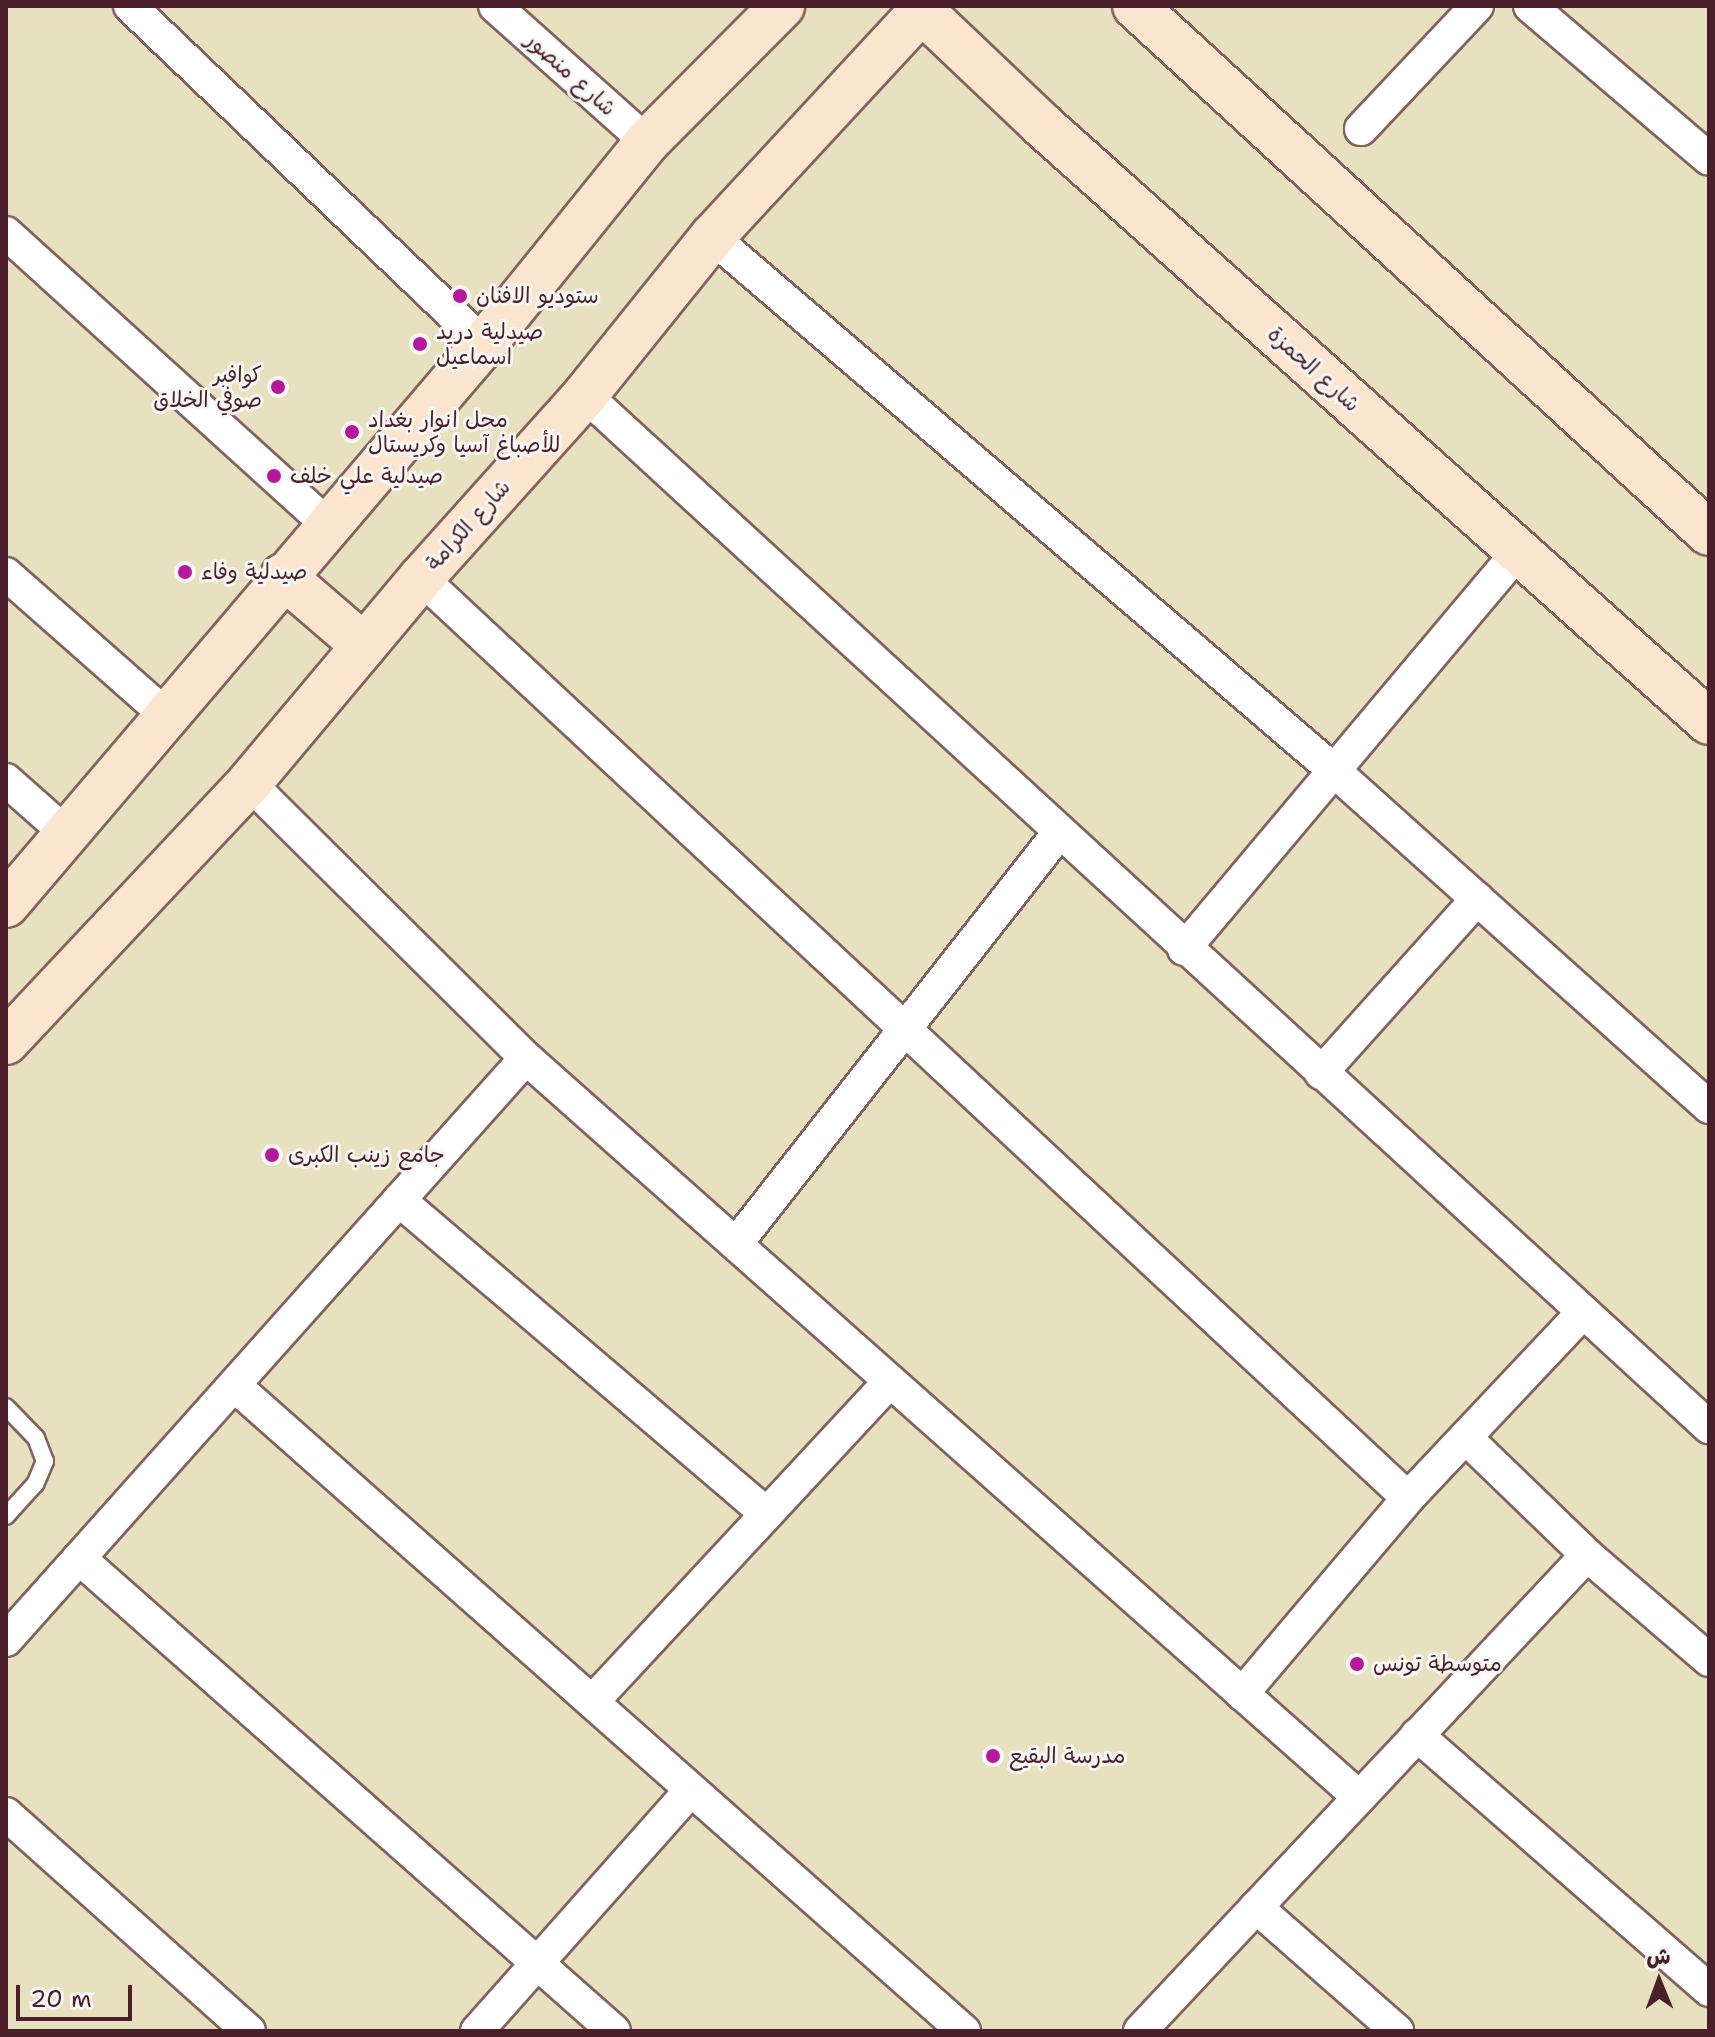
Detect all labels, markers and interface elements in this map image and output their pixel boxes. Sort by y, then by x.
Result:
street label: شارع منصور [520,27,622,121]
place label: ستوديو الافنان [476,283,599,309]
marker: ستوديو الافنان [451,287,469,305]
place label: صيدلية دريد اسماعيل [436,318,543,370]
street label: شارع الحمزة [1262,321,1366,417]
marker: صيدلية دريد اسماعيل [411,335,429,353]
place label: كوافير صوفي الخلاق [153,361,262,412]
marker: كوافير صوفي الخلاق [269,378,287,396]
place label: محل انوار بغداد للأصباغ آسيا وكريستال [368,406,560,458]
marker: محل انوار بغداد للأصباغ آسيا وكريستال [343,423,361,441]
place label: صيدلية علي خلف [290,463,443,489]
marker: صيدلية علي خلف [265,467,283,485]
street label: شارع الكرامة [420,474,516,576]
place label: صيدلية وفاء [201,559,307,585]
marker: صيدلية وفاء [176,563,194,581]
place label: جامع زينب الكبرى [288,1142,445,1168]
marker: جامع زينب الكبرى [263,1146,281,1164]
place label: متوسطة تونس [1373,1651,1502,1677]
marker: متوسطة تونس [1348,1655,1366,1673]
place label: مدرسة البقيع [1009,1743,1125,1769]
marker: مدرسة البقيع [984,1747,1002,1765]
north arrow [1619,1941,1699,2021]
text: ش [1646,1942,1671,1971]
scale bar [20,1969,136,2019]
text: 20 m [30,1983,92,2015]

